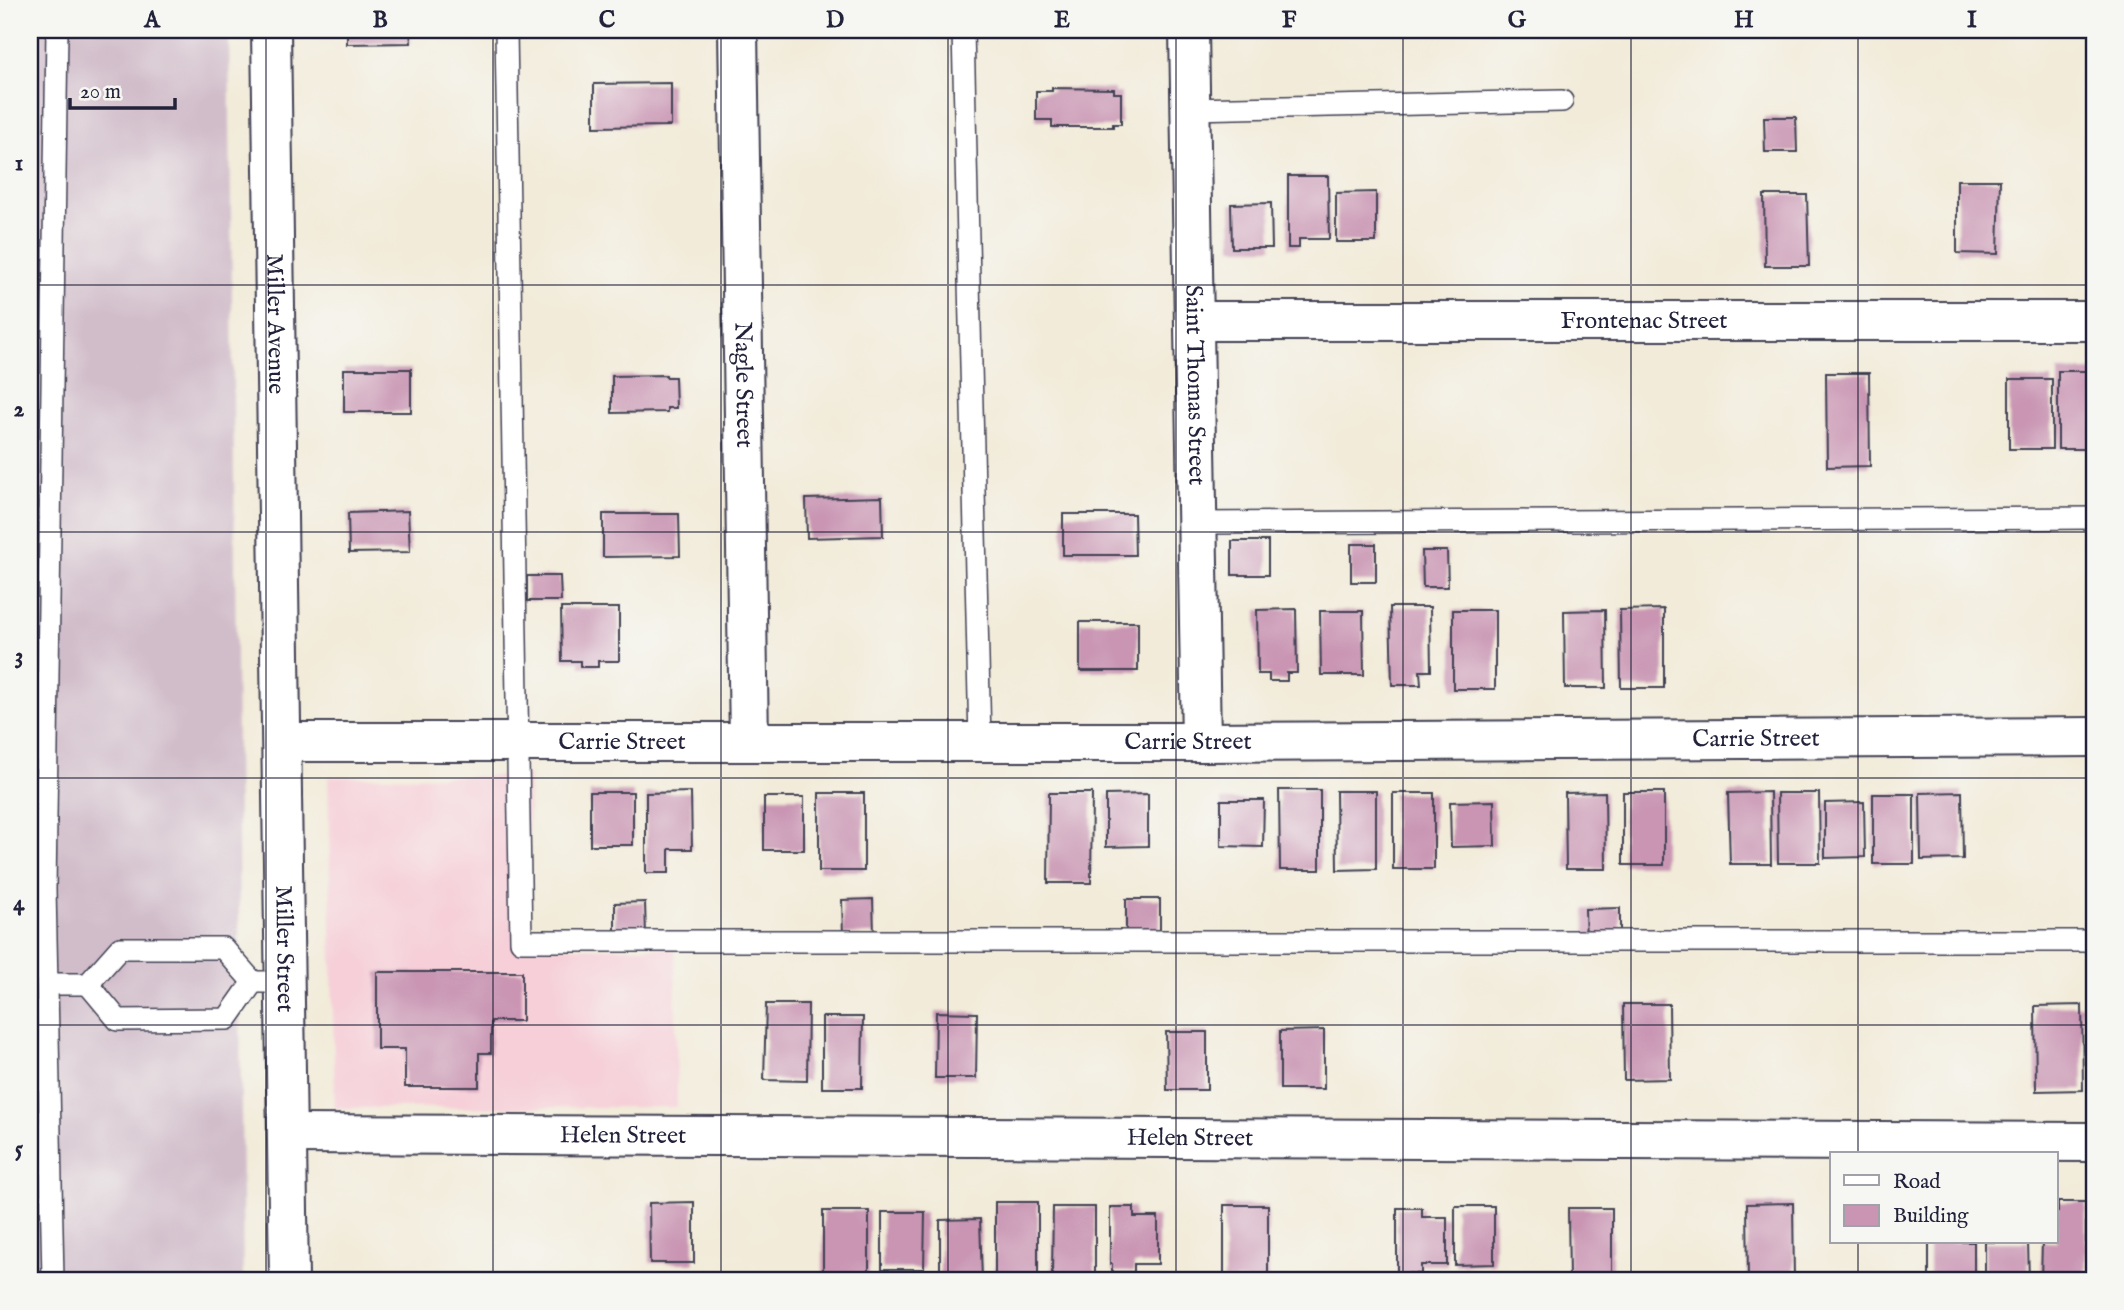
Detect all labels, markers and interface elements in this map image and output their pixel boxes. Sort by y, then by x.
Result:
text: A [143,6,161,35]
text: B [372,6,388,35]
text: C [599,6,616,35]
text: D [826,6,844,35]
text: E [1054,6,1070,35]
text: F [1282,6,1297,35]
text: G [1508,6,1527,35]
text: H [1734,6,1754,35]
text: I [1967,6,1977,35]
scale bar [70,66,175,110]
text: 20 m [80,79,121,106]
text: 1 [15,149,23,178]
street label: Miller Avenue [259,254,292,394]
street label: Saint Thomas Street [1178,284,1212,486]
street label: Frontenac Street [1561,306,1727,337]
street label: Nagle Street [727,322,760,448]
text: 2 [14,395,25,424]
text: 3 [15,642,23,671]
street label: Carrie Street [1692,723,1820,755]
street label: Carrie Street [1124,726,1252,758]
street label: Carrie Street [558,727,686,758]
street label: Miller Street [268,885,301,1013]
text: 4 [13,889,25,918]
street label: Helen Street [560,1120,686,1151]
street label: Helen Street [1127,1122,1253,1154]
text: 5 [15,1135,24,1164]
legend [1830,1152,2058,1244]
text: Road [1893,1169,1941,1196]
text: Building [1893,1203,1969,1230]

